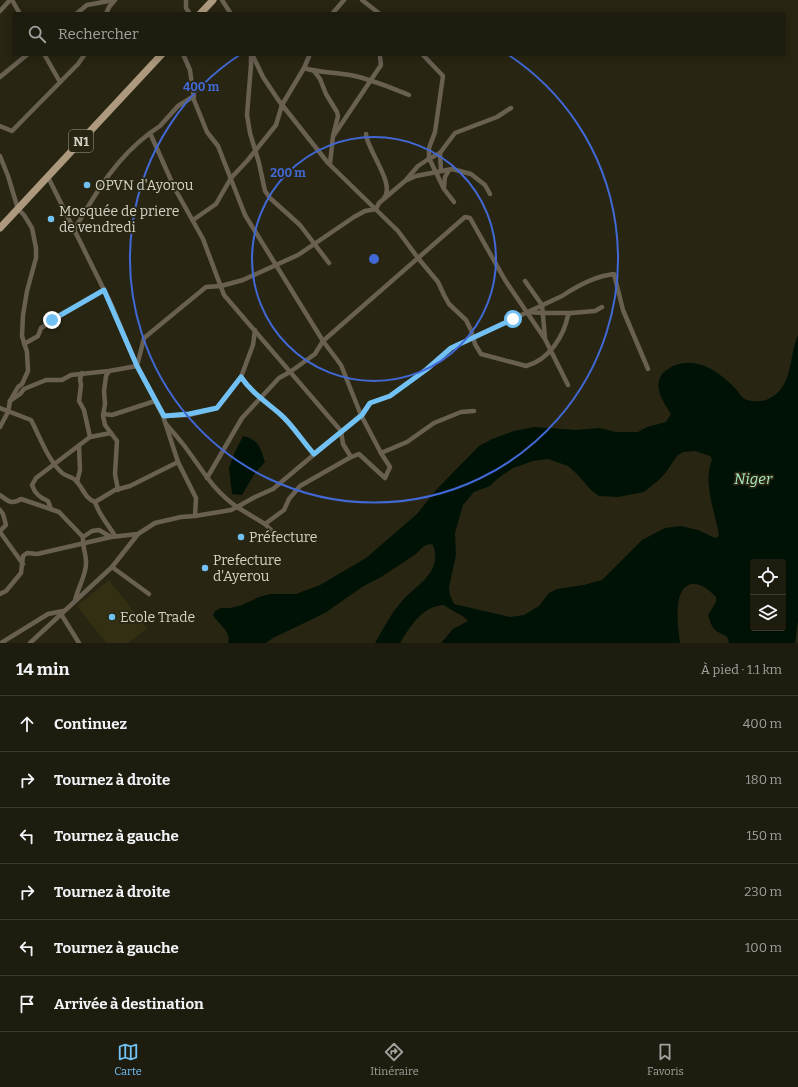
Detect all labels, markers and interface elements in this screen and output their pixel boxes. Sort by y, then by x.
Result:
search box [12,12,786,56]
icon: search [26,23,48,45]
text: Rechercher [58,25,139,43]
text: 400 m [183,80,220,94]
road number: N1 [69,130,93,152]
text: 200 m [270,166,306,180]
place label: OPVN d'Ayorou [95,177,194,194]
marker: OPVN d'Ayorou [82,180,92,190]
place label: Mosquée de priere de vendredi [59,203,179,236]
marker: Mosquée de priere de vendredi [46,214,56,224]
centre of rings [367,252,381,266]
route start [504,310,522,328]
route end [43,311,61,329]
water label: Niger [734,470,773,488]
place label: Préfecture [249,529,317,546]
marker: Préfecture [236,532,246,542]
place label: Prefecture d'Ayerou [213,552,281,585]
map controls [750,559,786,631]
button: locate [750,559,786,595]
marker: Prefecture d'Ayerou [200,563,210,573]
button: layers [750,595,786,631]
place label: Ecole Trade [120,609,195,626]
marker: Ecole Trade [107,612,117,622]
text: 14 min [16,659,69,680]
text: À pied · 1.1 km [701,662,782,677]
icon: ahead [16,713,38,735]
text: Continuez [54,715,127,733]
text: 400 m [743,716,782,731]
icon: right [16,769,38,791]
text: Tournez à droite [54,771,170,789]
text: 180 m [746,772,782,787]
icon: left [16,825,38,847]
text: Tournez à gauche [54,827,179,845]
text: 150 m [746,828,782,843]
icon: right [16,881,38,903]
text: Tournez à droite [54,883,170,901]
text: 230 m [744,884,782,899]
icon: left [16,937,38,959]
text: Tournez à gauche [54,939,179,957]
text: 100 m [745,940,782,955]
icon: arrive [16,993,38,1015]
text: Arrivée à destination [54,995,204,1013]
tab: Carte [114,1041,142,1078]
tab: Itinéraire [370,1041,419,1078]
tab: Favoris [647,1041,684,1078]

